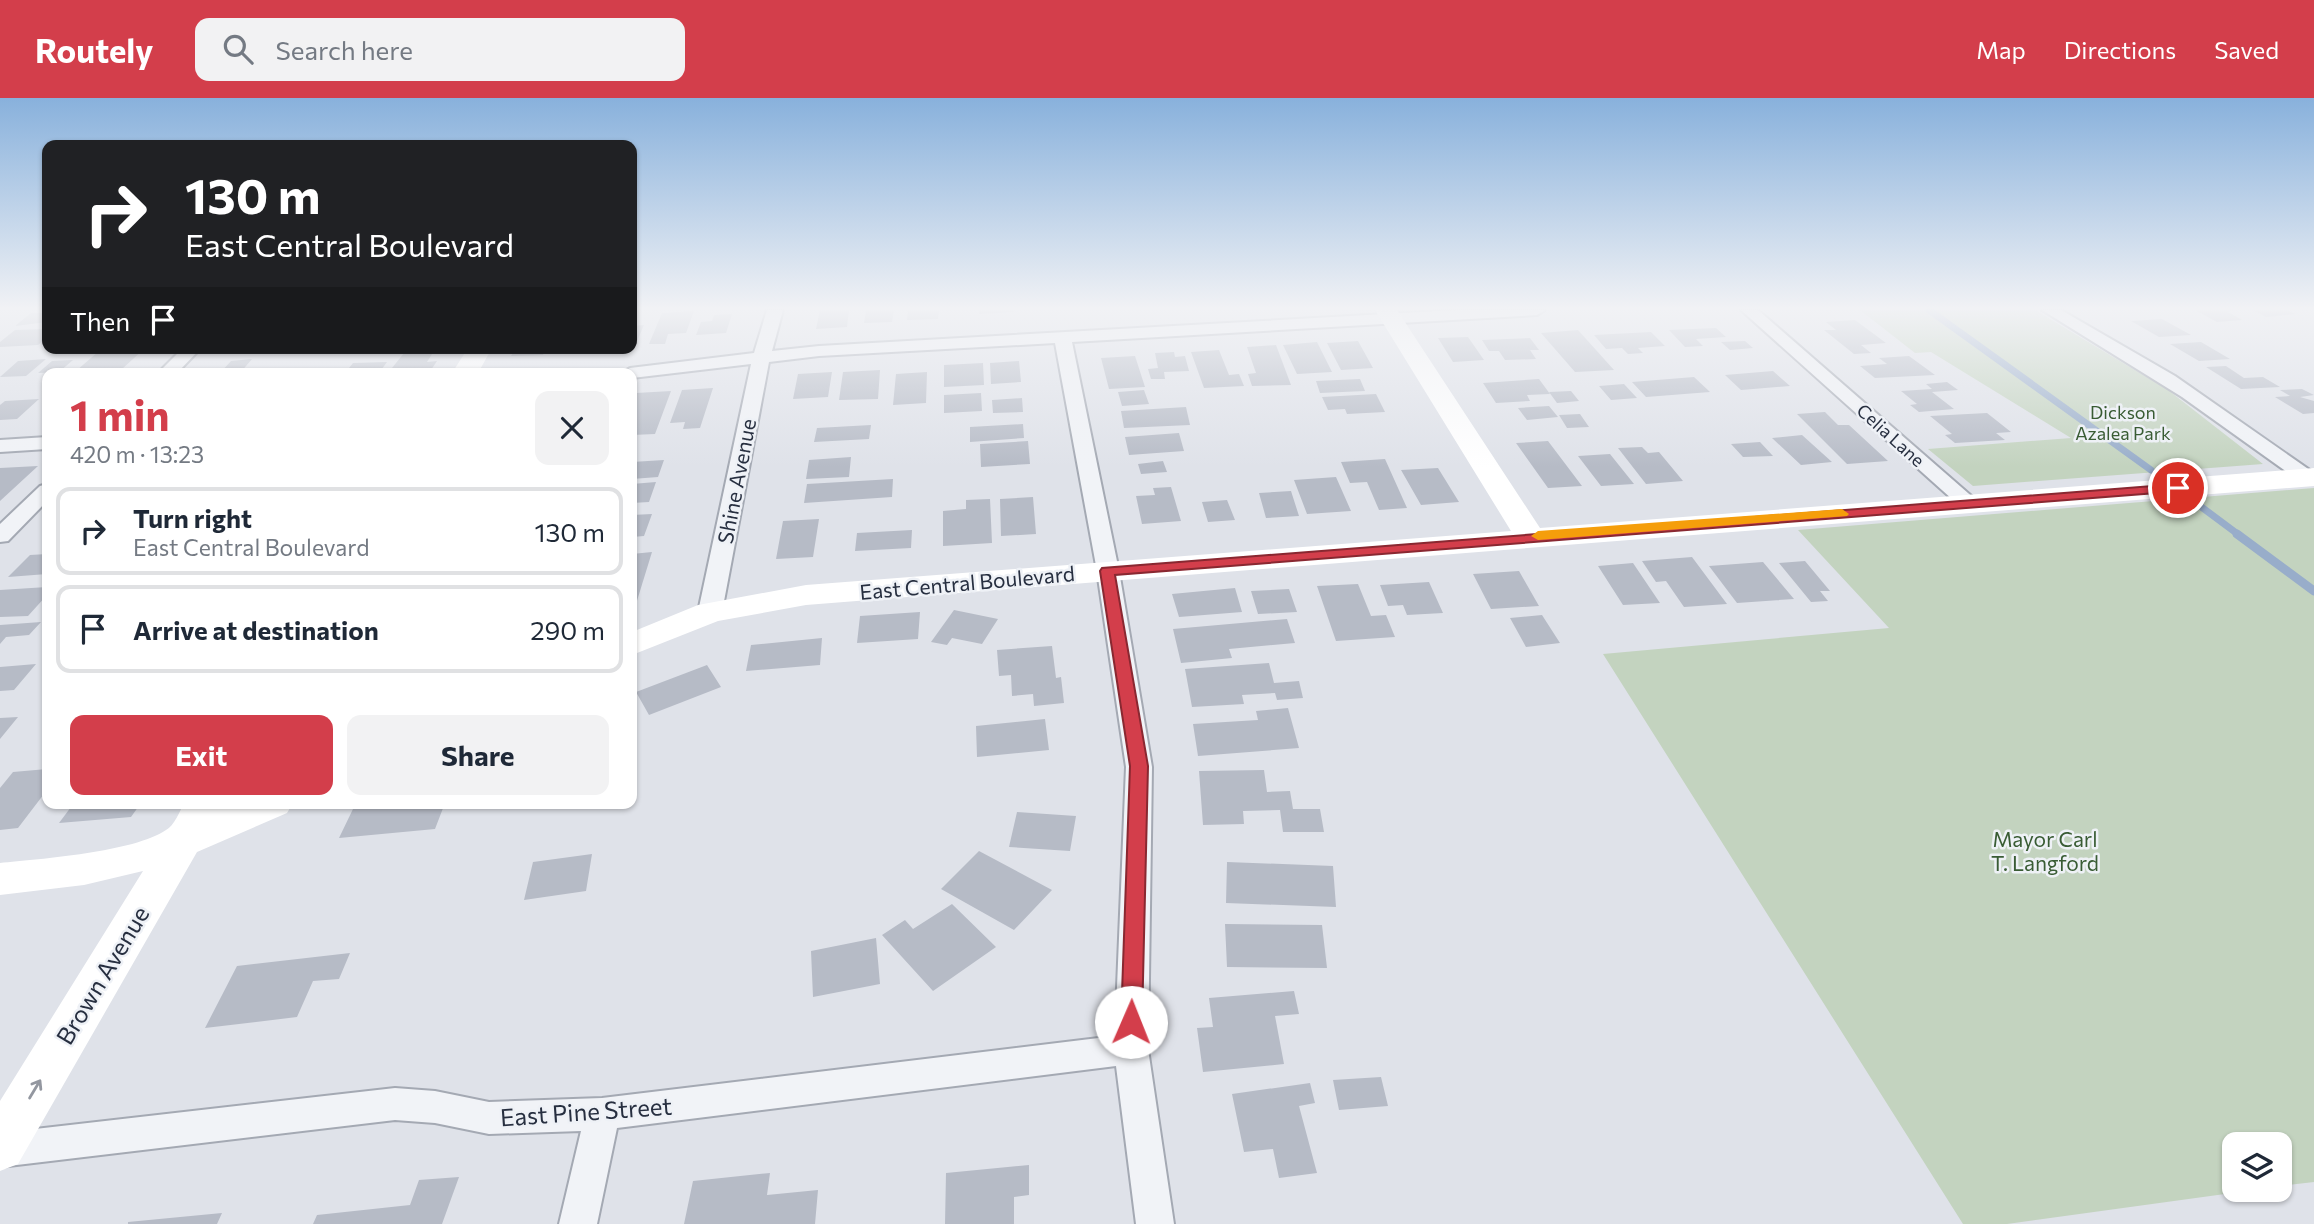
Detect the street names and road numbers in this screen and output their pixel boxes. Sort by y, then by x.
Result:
street label: Celia Lane [1853,399,1929,471]
street label: Shine Avenue [712,416,760,546]
street label: East Central Boulevard [858,560,1076,604]
street label: Brown Avenue [49,901,155,1049]
street label: East Pine Street [499,1091,673,1131]

